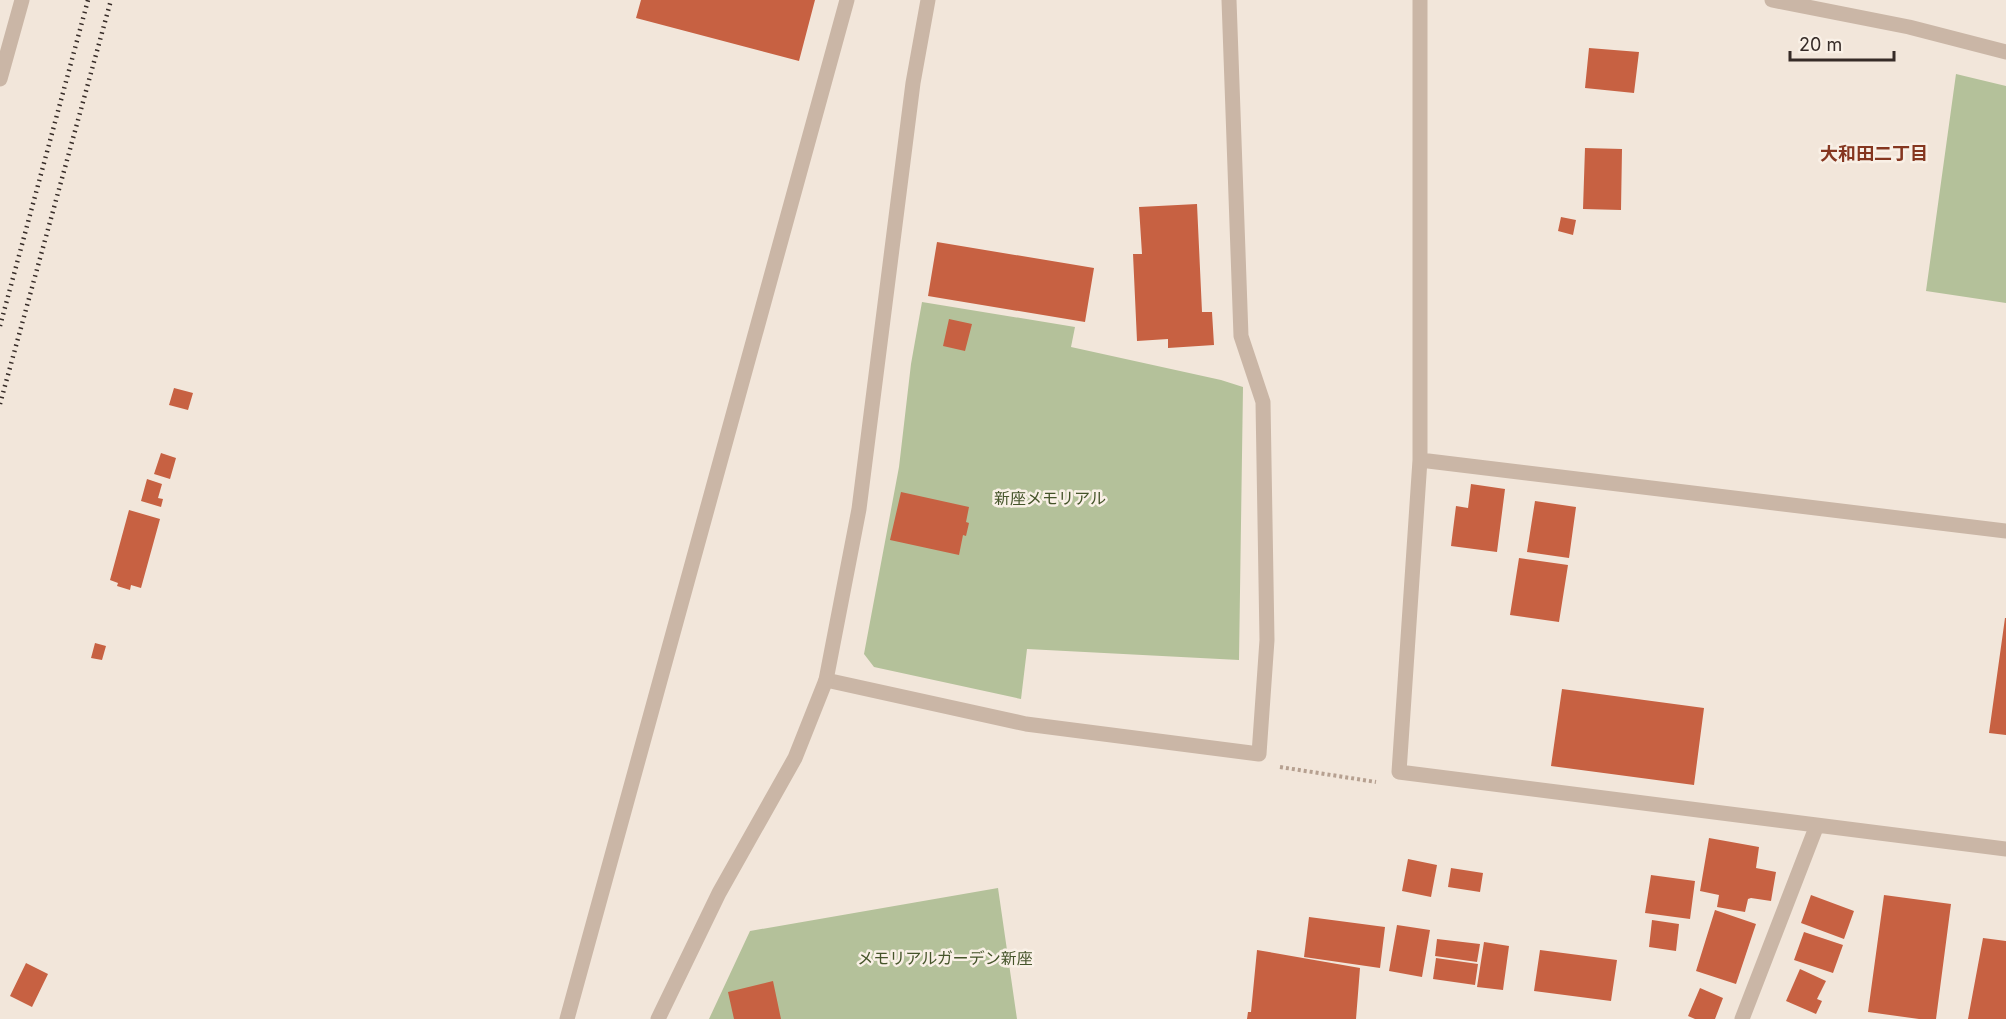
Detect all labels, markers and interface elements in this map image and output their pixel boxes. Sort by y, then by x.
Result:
scale bar [1790,24,1894,62]
text: 20 m [1799,34,1842,55]
district label: 大和田二丁目 [1820,143,1928,164]
park label: 新座メモリアル [994,488,1106,508]
park label: メモリアルガーデン新座 [857,948,1033,968]

